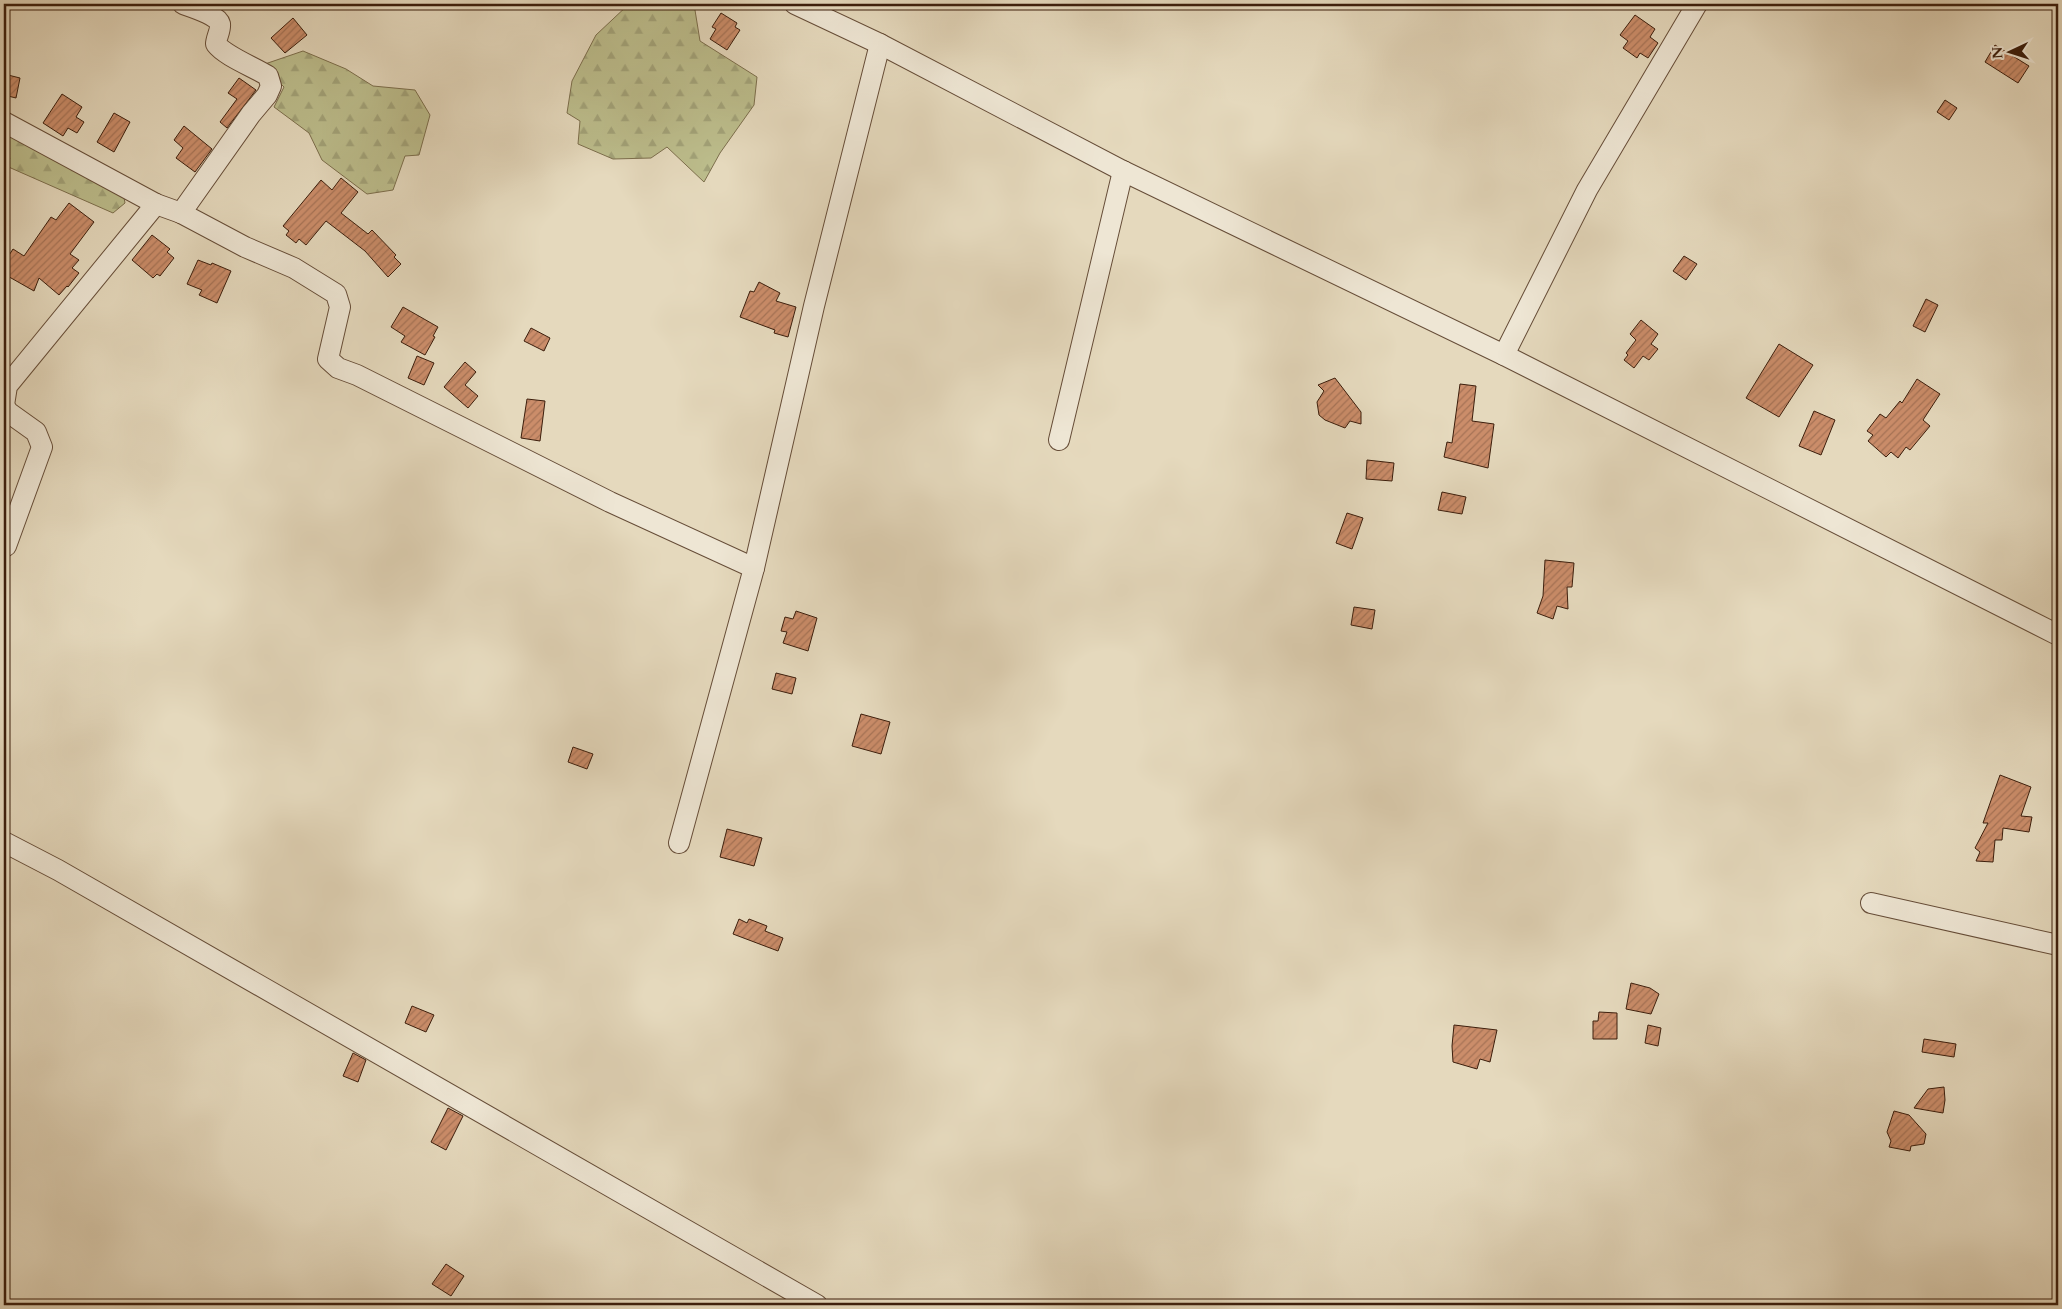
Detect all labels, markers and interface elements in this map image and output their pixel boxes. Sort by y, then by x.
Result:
north arrow [1984,28,2034,78]
text: N [1988,46,2007,60]

